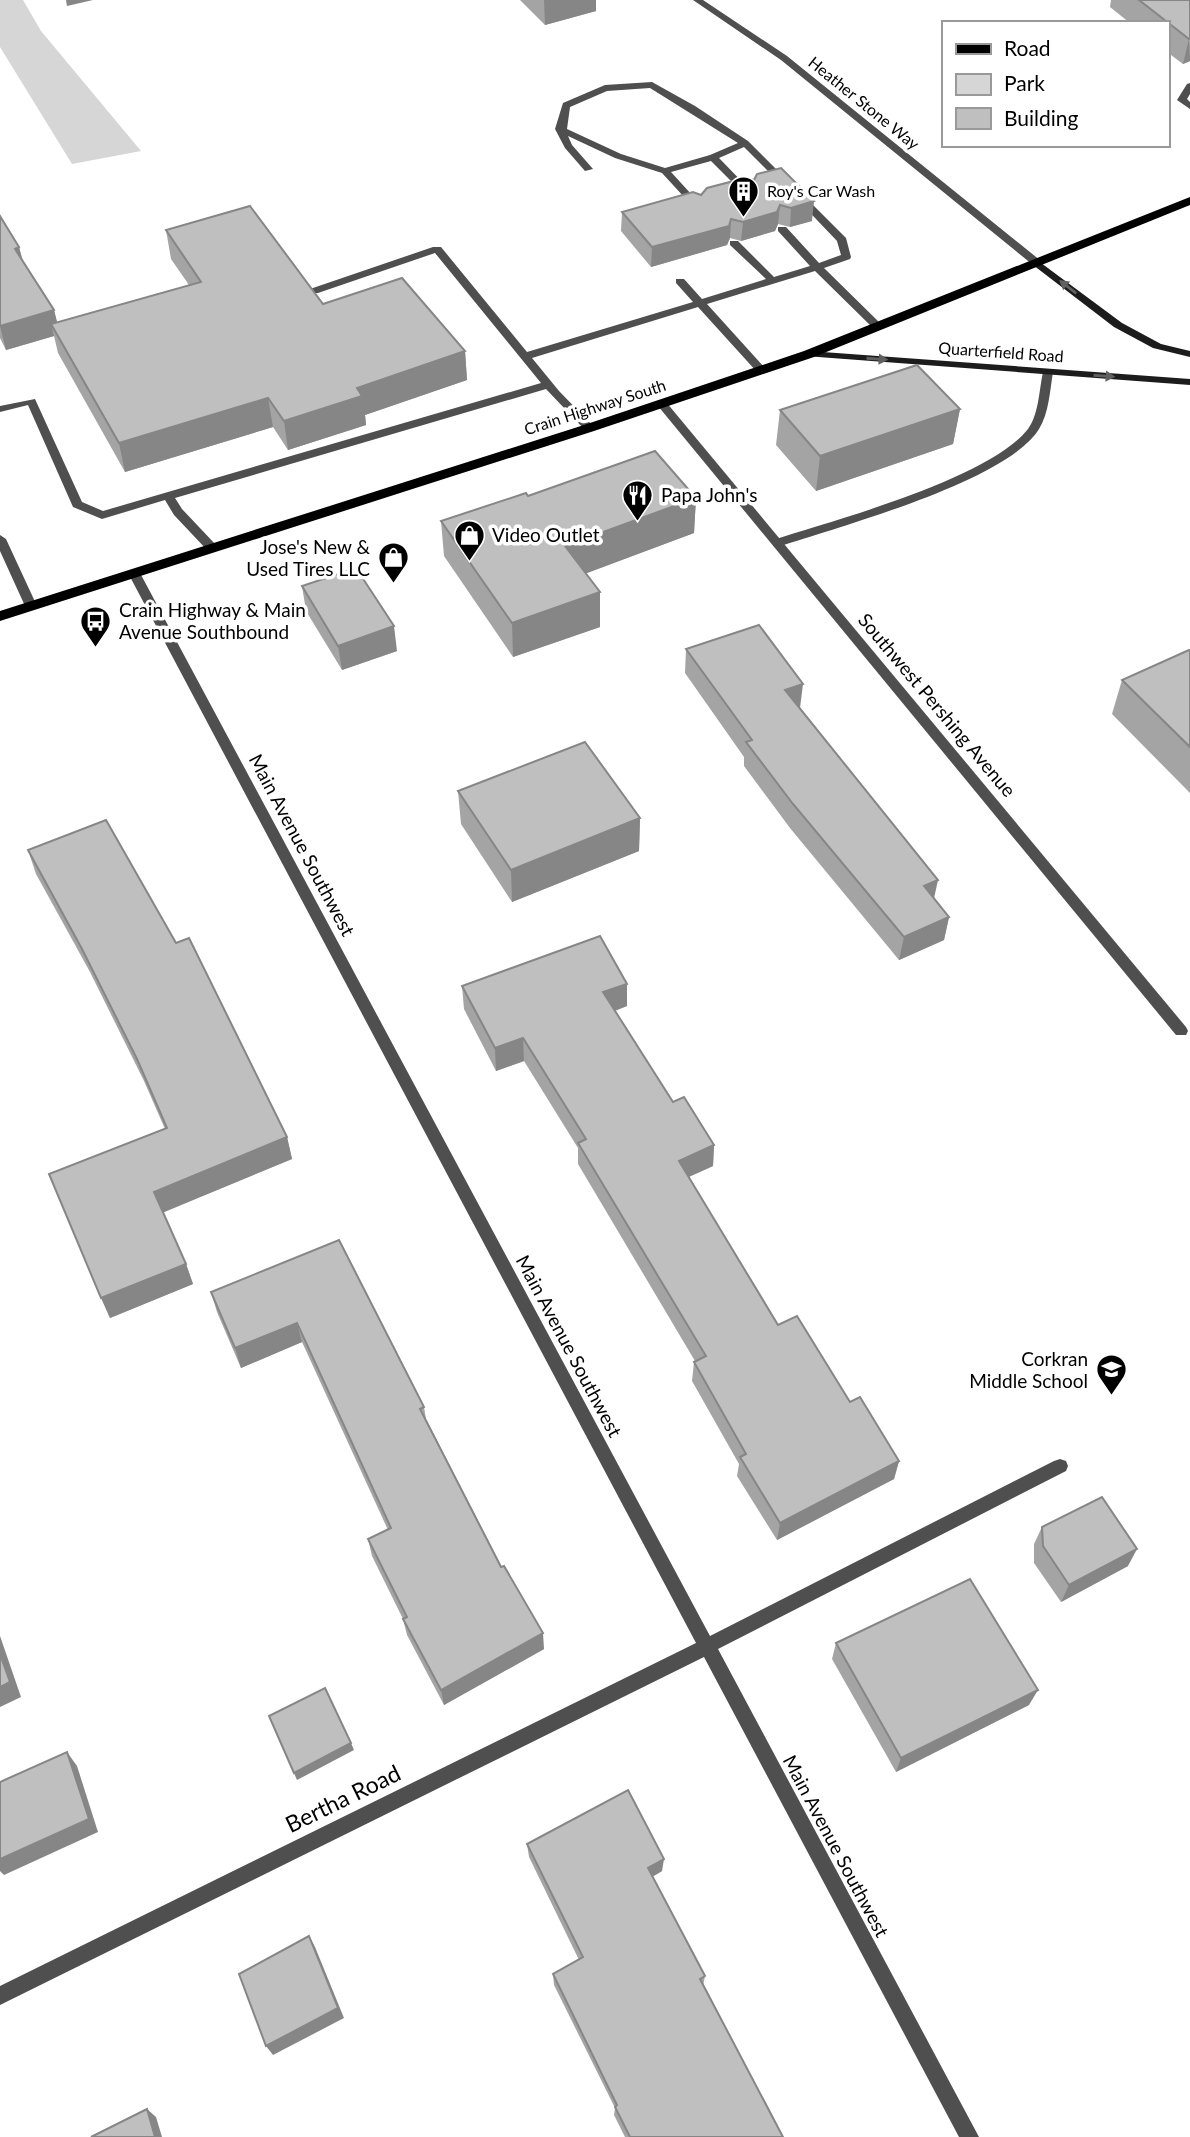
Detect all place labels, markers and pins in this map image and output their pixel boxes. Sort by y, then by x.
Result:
building icon: Roy's Car Wash [727,174,761,218]
place label: Roy's Car Wash [767,181,875,200]
restaurant icon: Papa John's [621,478,655,522]
place label: Papa John's [661,483,757,506]
shop icon: Video Outlet [452,518,486,562]
place label: Video Outlet [492,523,600,546]
place label: Jose's New & Used Tires LLC [246,535,370,580]
shop icon: Jose's New & Used Tires LLC [376,541,410,585]
place label: Crain Highway & Main Avenue Southbound [119,598,306,643]
bus stop icon: Crain Highway & Main Avenue Southbound [79,604,113,648]
place label: Corkran Middle School [969,1347,1088,1392]
school or university icon: Corkran Middle School [1094,1353,1128,1397]

